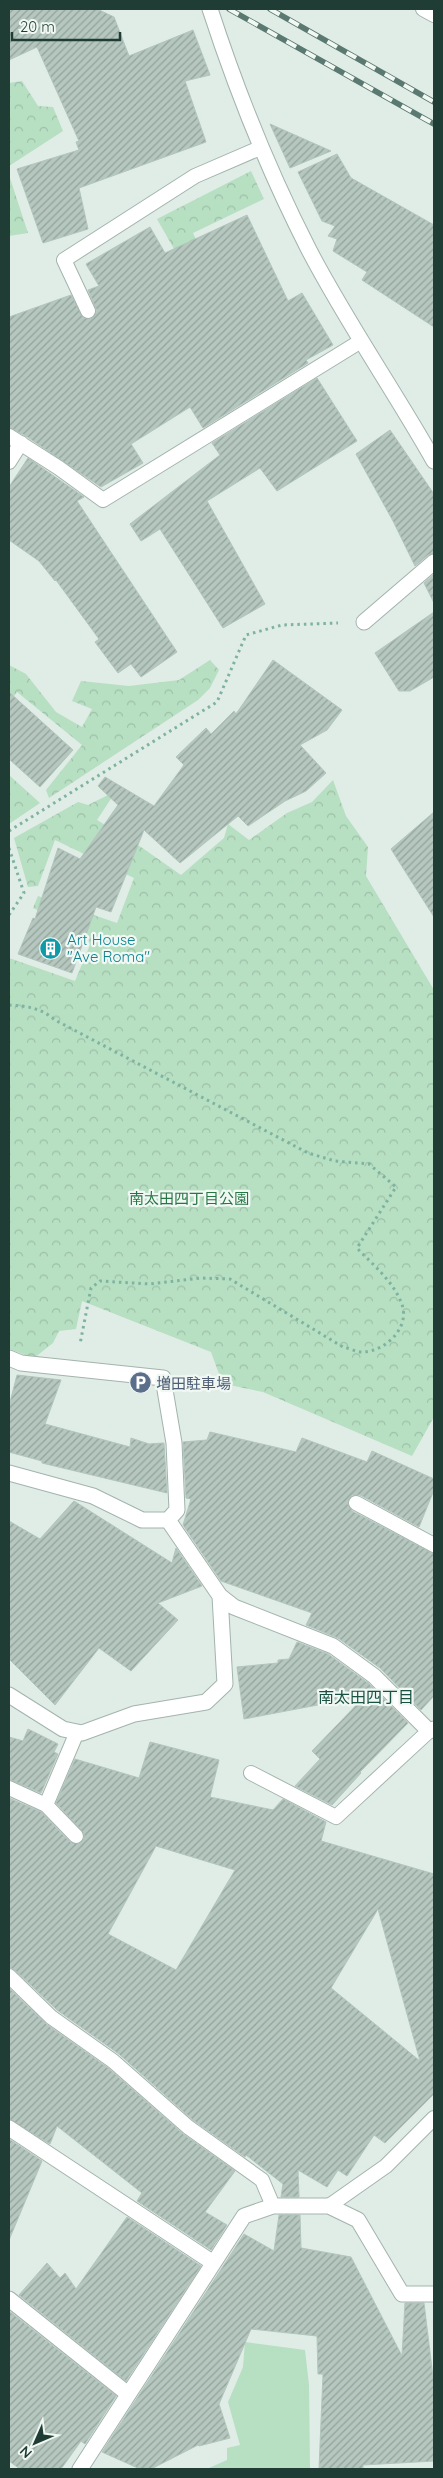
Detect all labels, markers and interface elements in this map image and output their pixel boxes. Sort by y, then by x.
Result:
scale bar [12,10,120,42]
text: 20 m [20,17,55,36]
place label: Art House "Ave Roma" [67,930,150,966]
building icon: Art House "Ave Roma" [39,936,63,960]
park label: 南太田四丁目公園 [129,1189,249,1208]
parking icon: 増田駐車場 [128,1371,152,1395]
place label: 増田駐車場 [156,1374,231,1393]
district label: 南太田四丁目 [318,1687,414,1707]
north arrow [10,2418,60,2468]
text: N [16,2442,36,2462]

